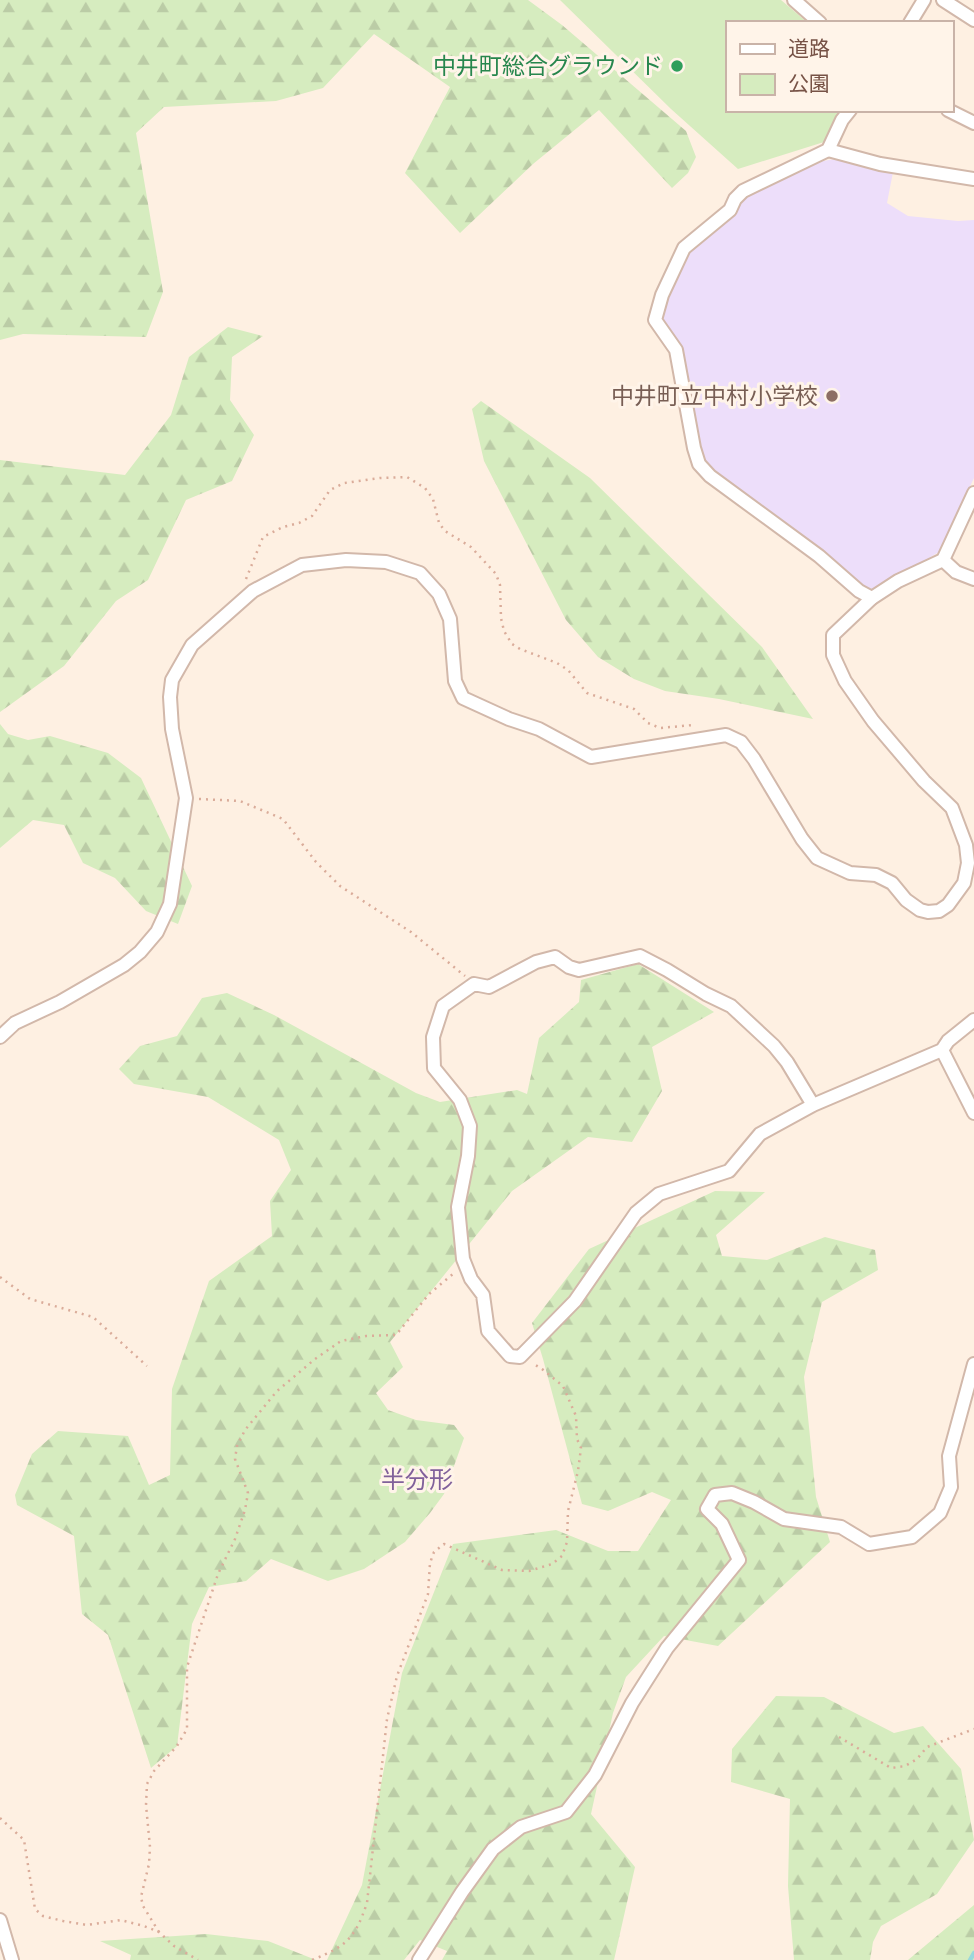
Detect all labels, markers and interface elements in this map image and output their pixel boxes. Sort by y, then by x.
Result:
legend [726,21,953,112]
text: 道路 [788,37,830,62]
place label: 中井町総合グラウンド [433,53,663,81]
marker: 中井町総合グラウンド [669,58,685,74]
text: 公園 [788,72,830,97]
place label: 中井町立中村小学校 [611,383,818,411]
marker: 中井町立中村小学校 [824,388,840,404]
district label: 半分形 [381,1466,453,1495]

